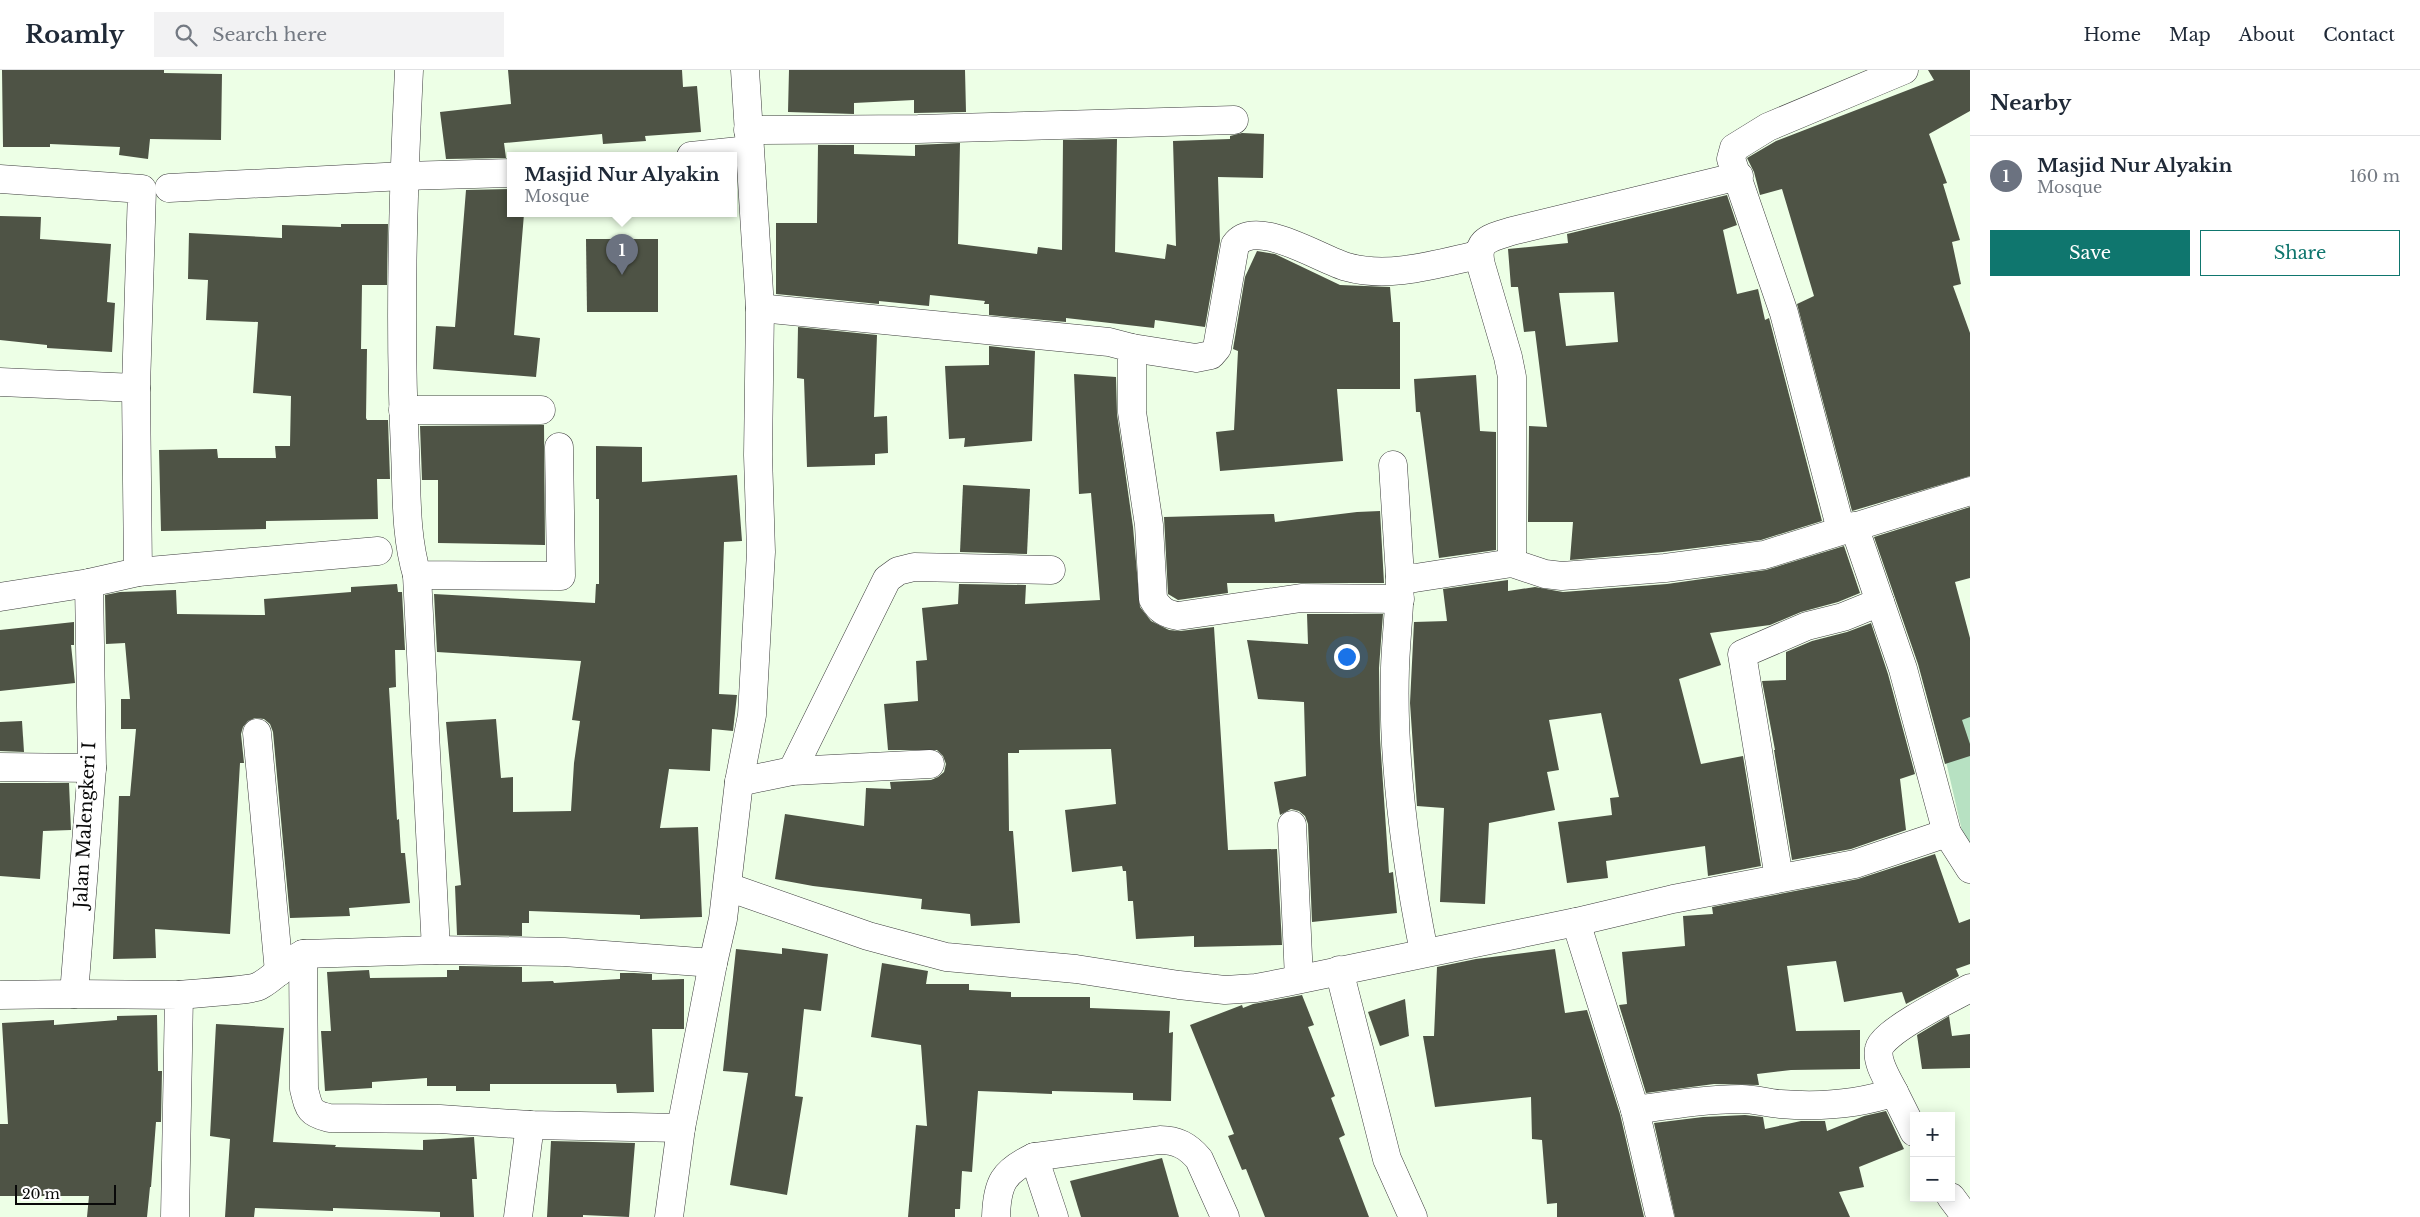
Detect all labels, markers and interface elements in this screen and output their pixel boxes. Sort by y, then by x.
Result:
search box [154,12,504,57]
text: Roamly [25,20,124,49]
icon: search [172,21,200,49]
text: Search here [212,23,327,46]
text: Home [2083,24,2141,46]
text: Map [2169,24,2211,46]
text: About [2239,24,2295,46]
text: Contact [2323,24,2395,46]
text: Nearby [1990,90,2071,116]
popup [507,152,737,217]
text: Masjid Nur Alyakin [2037,154,2232,177]
text: Masjid Nur Alyakin [524,163,720,186]
text: 1 [2003,166,2009,186]
text: 160 m [2349,166,2400,186]
text: Mosque [2037,177,2102,197]
text: Mosque [524,186,589,206]
button: Save [1990,230,2190,276]
button: Share [2200,230,2400,276]
pin: 1 [606,234,638,275]
your location [1334,644,1360,670]
street label: Jalan Malengkeri I [70,741,100,911]
map controls [1910,1112,1955,1202]
button: + [1910,1112,1955,1157]
button: − [1910,1157,1955,1202]
scale bar [15,1182,116,1205]
text: 20 m [22,1185,60,1203]

